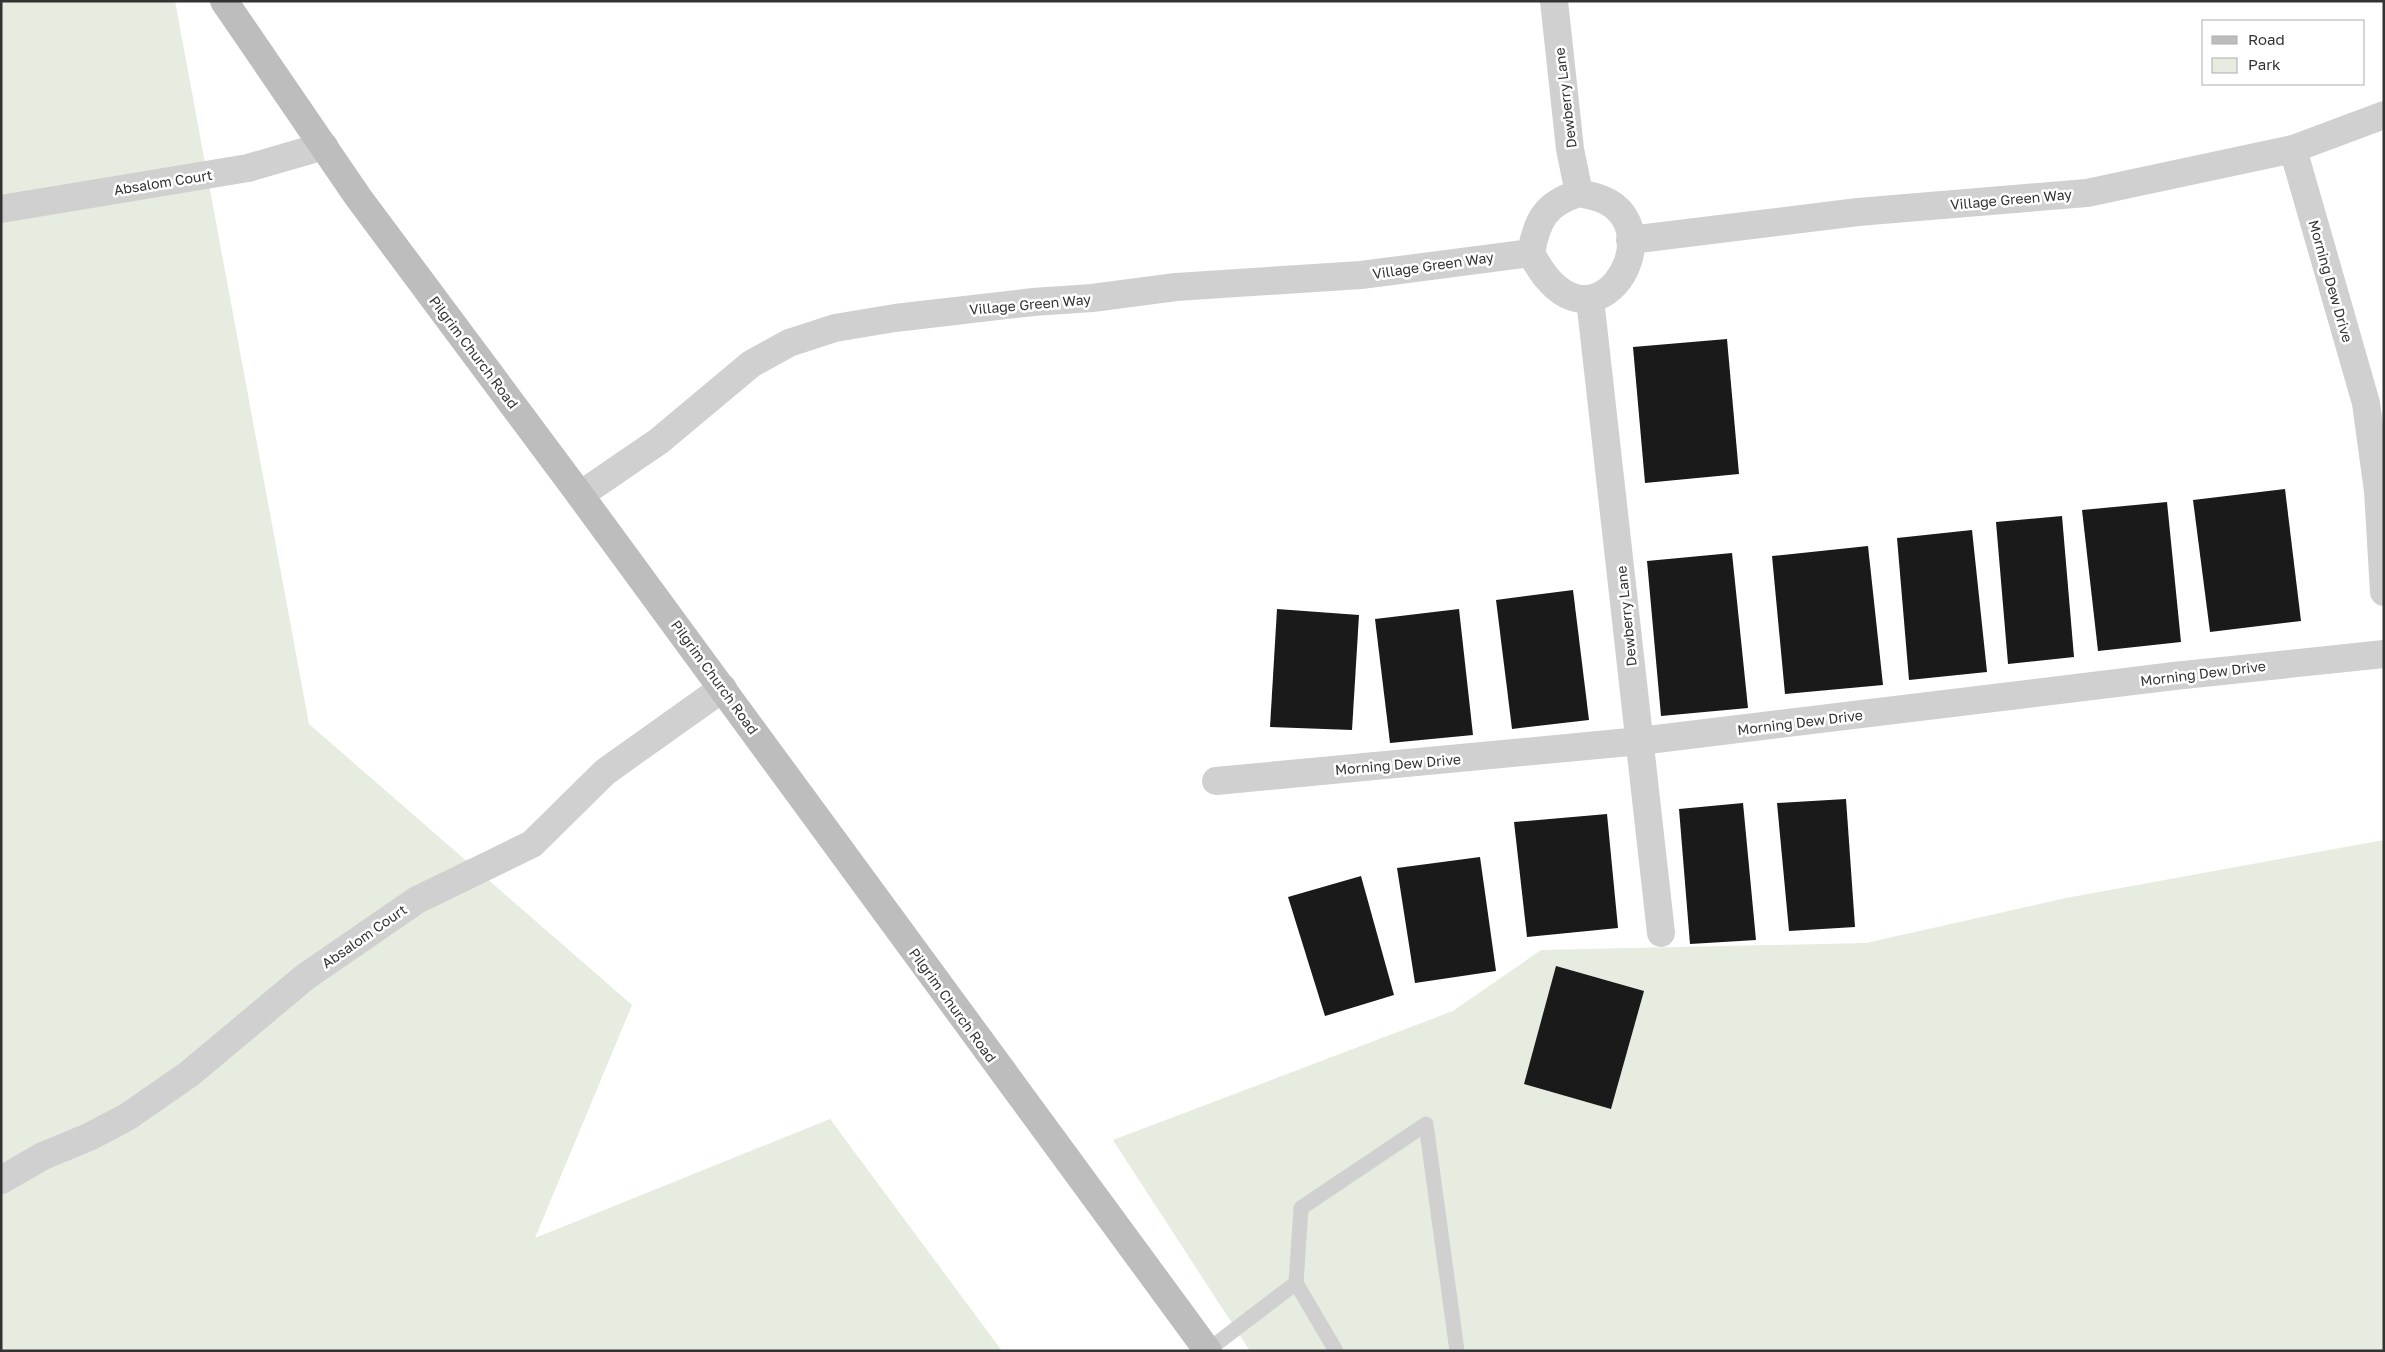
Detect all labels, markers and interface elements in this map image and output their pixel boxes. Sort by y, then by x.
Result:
legend [2202,20,2365,85]
text: Road [2248,30,2285,48]
street label: Dewberry Lane [1550,47,1580,149]
text: Park [2248,55,2281,73]
street label: Absalom Court [112,166,214,198]
street label: Village Green Way [1949,185,2073,213]
street label: Morning Dew Drive [2305,218,2357,344]
street label: Village Green Way [1371,248,1495,282]
street label: Village Green Way [968,290,1092,318]
street label: Pilgrim Church Road [426,292,522,412]
street label: Dewberry Lane [1612,565,1640,667]
street label: Pilgrim Church Road [668,617,762,737]
street label: Morning Dew Drive [2139,657,2267,689]
street label: Morning Dew Drive [1736,706,1864,738]
street label: Morning Dew Drive [1334,750,1462,778]
street label: Absalom Court [318,900,410,972]
street label: Pilgrim Church Road [906,945,1000,1065]

